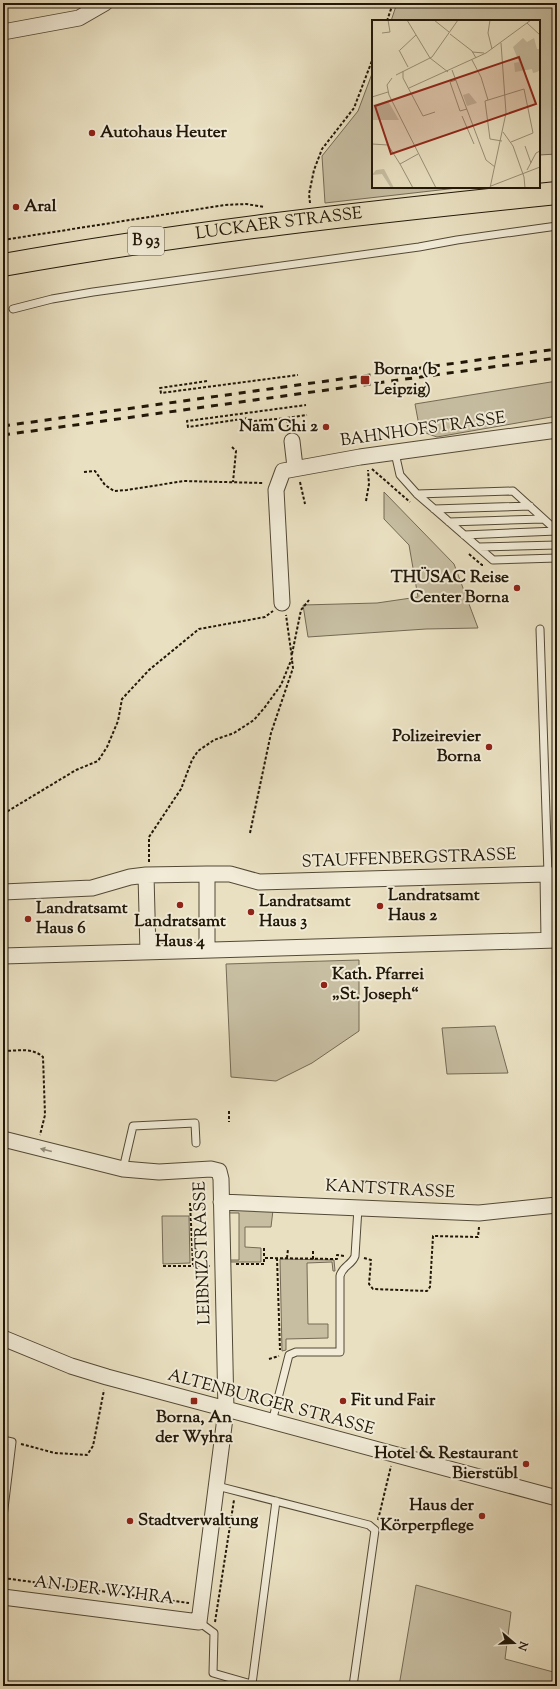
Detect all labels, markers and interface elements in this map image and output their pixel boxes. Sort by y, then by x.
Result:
inset map [372,20,540,188]
place label: Autohaus Heuter [100,121,228,145]
marker: Autohaus Heuter [87,128,97,138]
place label: Aral [24,195,57,219]
marker: Aral [11,202,21,212]
street label: LUCKAER STRASSE [194,202,364,247]
road number: B 93 [128,227,164,255]
place label: Borna (b Leipzig) [374,358,437,402]
marker: Borna (b Leipzig) [359,374,371,386]
street label: BAHNHOFSTRASSE [339,407,507,453]
place label: Nam Chi 2 [239,415,318,439]
marker: Nam Chi 2 [321,422,331,432]
place label: THÜSAC Reise Center Borna [391,566,509,610]
marker: THÜSAC Reise Center Borna [512,583,522,593]
place label: Polizeirevier Borna [392,725,482,769]
marker: Polizeirevier Borna [484,742,494,752]
street label: STAUFFENBERGSTRASSE [301,843,517,875]
place label: Landratsamt Haus 2 [388,884,480,928]
place label: Landratsamt Haus 3 [259,890,351,934]
place label: Landratsamt Haus 6 [36,897,128,941]
marker: Landratsamt Haus 4 [175,900,185,910]
marker: Landratsamt Haus 2 [375,901,385,911]
marker: Landratsamt Haus 3 [246,907,256,917]
place label: Landratsamt Haus 4 [134,910,226,954]
marker: Landratsamt Haus 6 [23,914,33,924]
place label: Kath. Pfarrei „St. Joseph“ [332,963,424,1007]
marker: Kath. Pfarrei „St. Joseph“ [319,980,329,990]
one-way arrow [39,1147,51,1153]
street label: KANTSTRASSE [324,1175,456,1205]
street label: LEIBNIZSTRASSE [189,1181,217,1325]
street label: ALTENBURGER STRASSE [165,1364,377,1442]
place label: Fit und Fair [351,1389,436,1413]
marker: Borna, An der Wyhra [189,1396,199,1406]
marker: Fit und Fair [338,1396,348,1406]
place label: Borna, An der Wyhra [155,1406,233,1450]
place label: Hotel & Restaurant Bierstübl [374,1442,518,1486]
marker: Hotel & Restaurant Bierstübl [521,1459,531,1469]
place label: Haus der Körperpflege [380,1494,475,1538]
place label: Stadtverwaltung [138,1509,259,1533]
marker: Haus der Körperpflege [477,1511,487,1521]
marker: Stadtverwaltung [125,1516,135,1526]
street label: AN DER WYHRA [33,1570,176,1612]
north arrow [494,1623,534,1663]
text: N [513,1638,532,1653]

